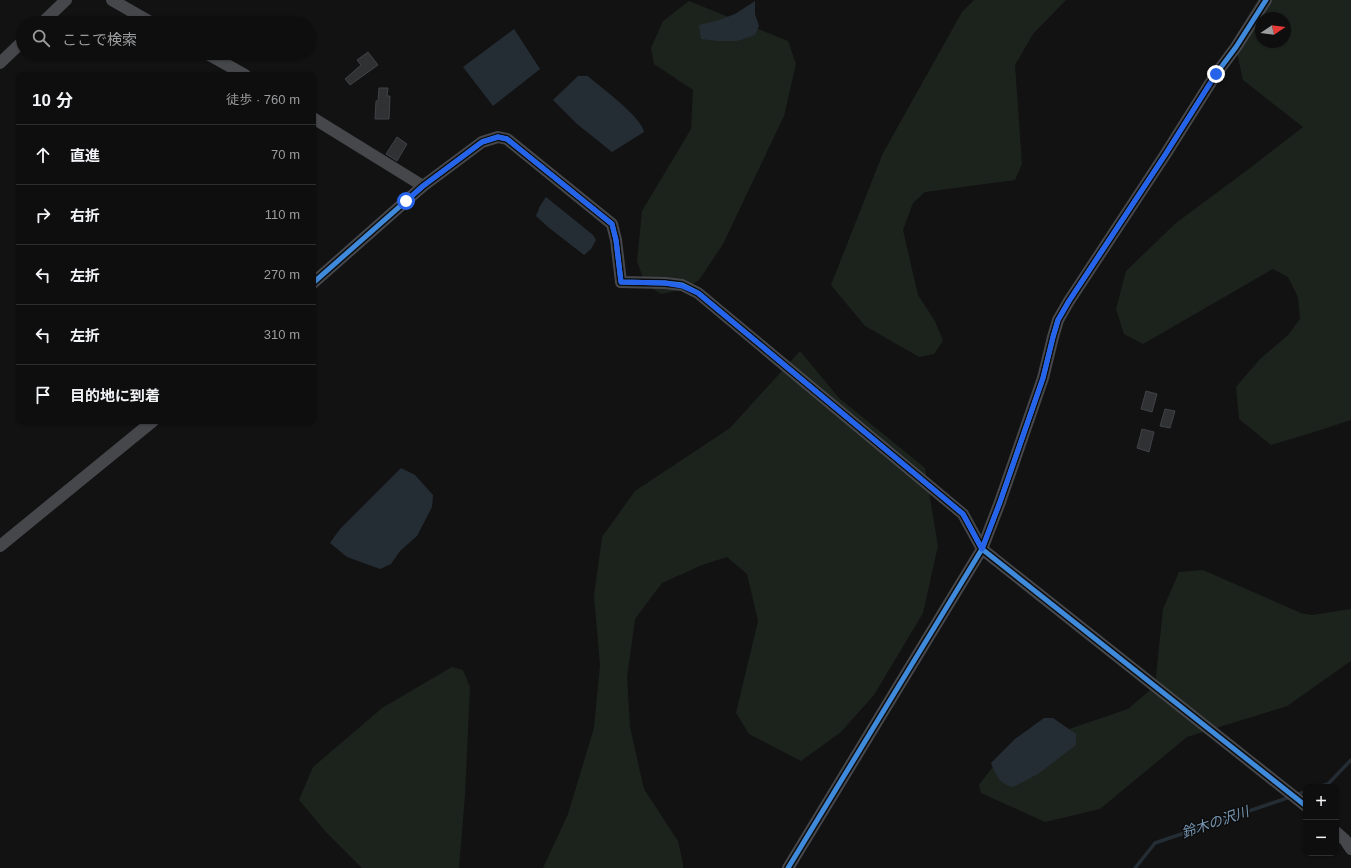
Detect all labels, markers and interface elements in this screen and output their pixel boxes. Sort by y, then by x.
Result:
north arrow [1255,12,1291,48]
search box [16,16,316,60]
icon: search [30,27,52,49]
text: ここで検索 [62,31,137,48]
route end [1207,65,1225,83]
text: 10 分 [32,91,73,110]
text: 徒歩 · 760 m [226,92,300,107]
icon: ahead [32,144,54,166]
text: 直進 [70,147,100,164]
text: 70 m [271,147,300,162]
route start [397,192,415,210]
icon: right [32,204,54,226]
text: 右折 [70,207,100,224]
text: 110 m [265,207,300,222]
icon: left [32,264,54,286]
text: 左折 [70,267,100,284]
text: 270 m [264,267,300,282]
icon: left [32,324,54,346]
text: 左折 [70,327,100,344]
text: 310 m [264,327,300,342]
icon: arrive [32,384,54,406]
text: 目的地に到着 [70,387,160,404]
map controls [1303,784,1339,856]
button: + [1303,784,1339,820]
water label: 鈴木の沢川 [1179,802,1253,841]
button: − [1303,820,1339,856]

